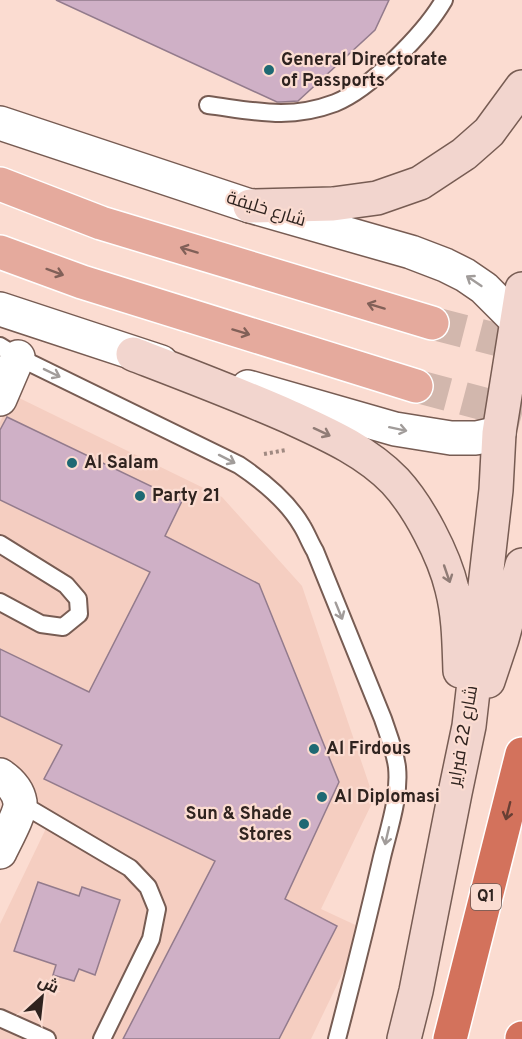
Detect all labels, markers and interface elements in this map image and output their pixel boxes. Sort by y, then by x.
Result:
place label: General Directorate of Passports [281,49,447,93]
marker: General Directorate of Passports [262,63,276,77]
street label: شارع خليفة [224,187,308,233]
one-way arrow [180,244,199,255]
one-way arrow [45,268,64,279]
one-way arrow [467,275,483,287]
one-way arrow [367,300,386,311]
one-way arrow [231,327,250,338]
one-way arrow [42,368,60,379]
one-way arrow [387,424,407,435]
one-way arrow [313,427,331,439]
place label: Al Salam [84,452,159,475]
one-way arrow [218,453,236,465]
marker: Al Salam [65,456,79,470]
place label: Party 21 [152,485,220,508]
marker: Party 21 [133,489,147,503]
one-way arrow [442,564,453,583]
one-way arrow [334,601,345,620]
street label: شارع 22 فبراير [444,684,484,789]
place label: Al Firdous [326,738,411,761]
marker: Al Firdous [307,742,321,756]
place label: Al Diplomasi [334,786,440,809]
marker: Al Diplomasi [315,790,329,804]
one-way arrow [501,801,513,820]
place label: Sun & Shade Stores [186,803,292,847]
marker: Sun & Shade Stores [297,817,311,831]
one-way arrow [381,827,393,846]
road number: Q1 [471,884,501,910]
north arrow [12,967,72,1027]
text: ش [34,972,62,999]

